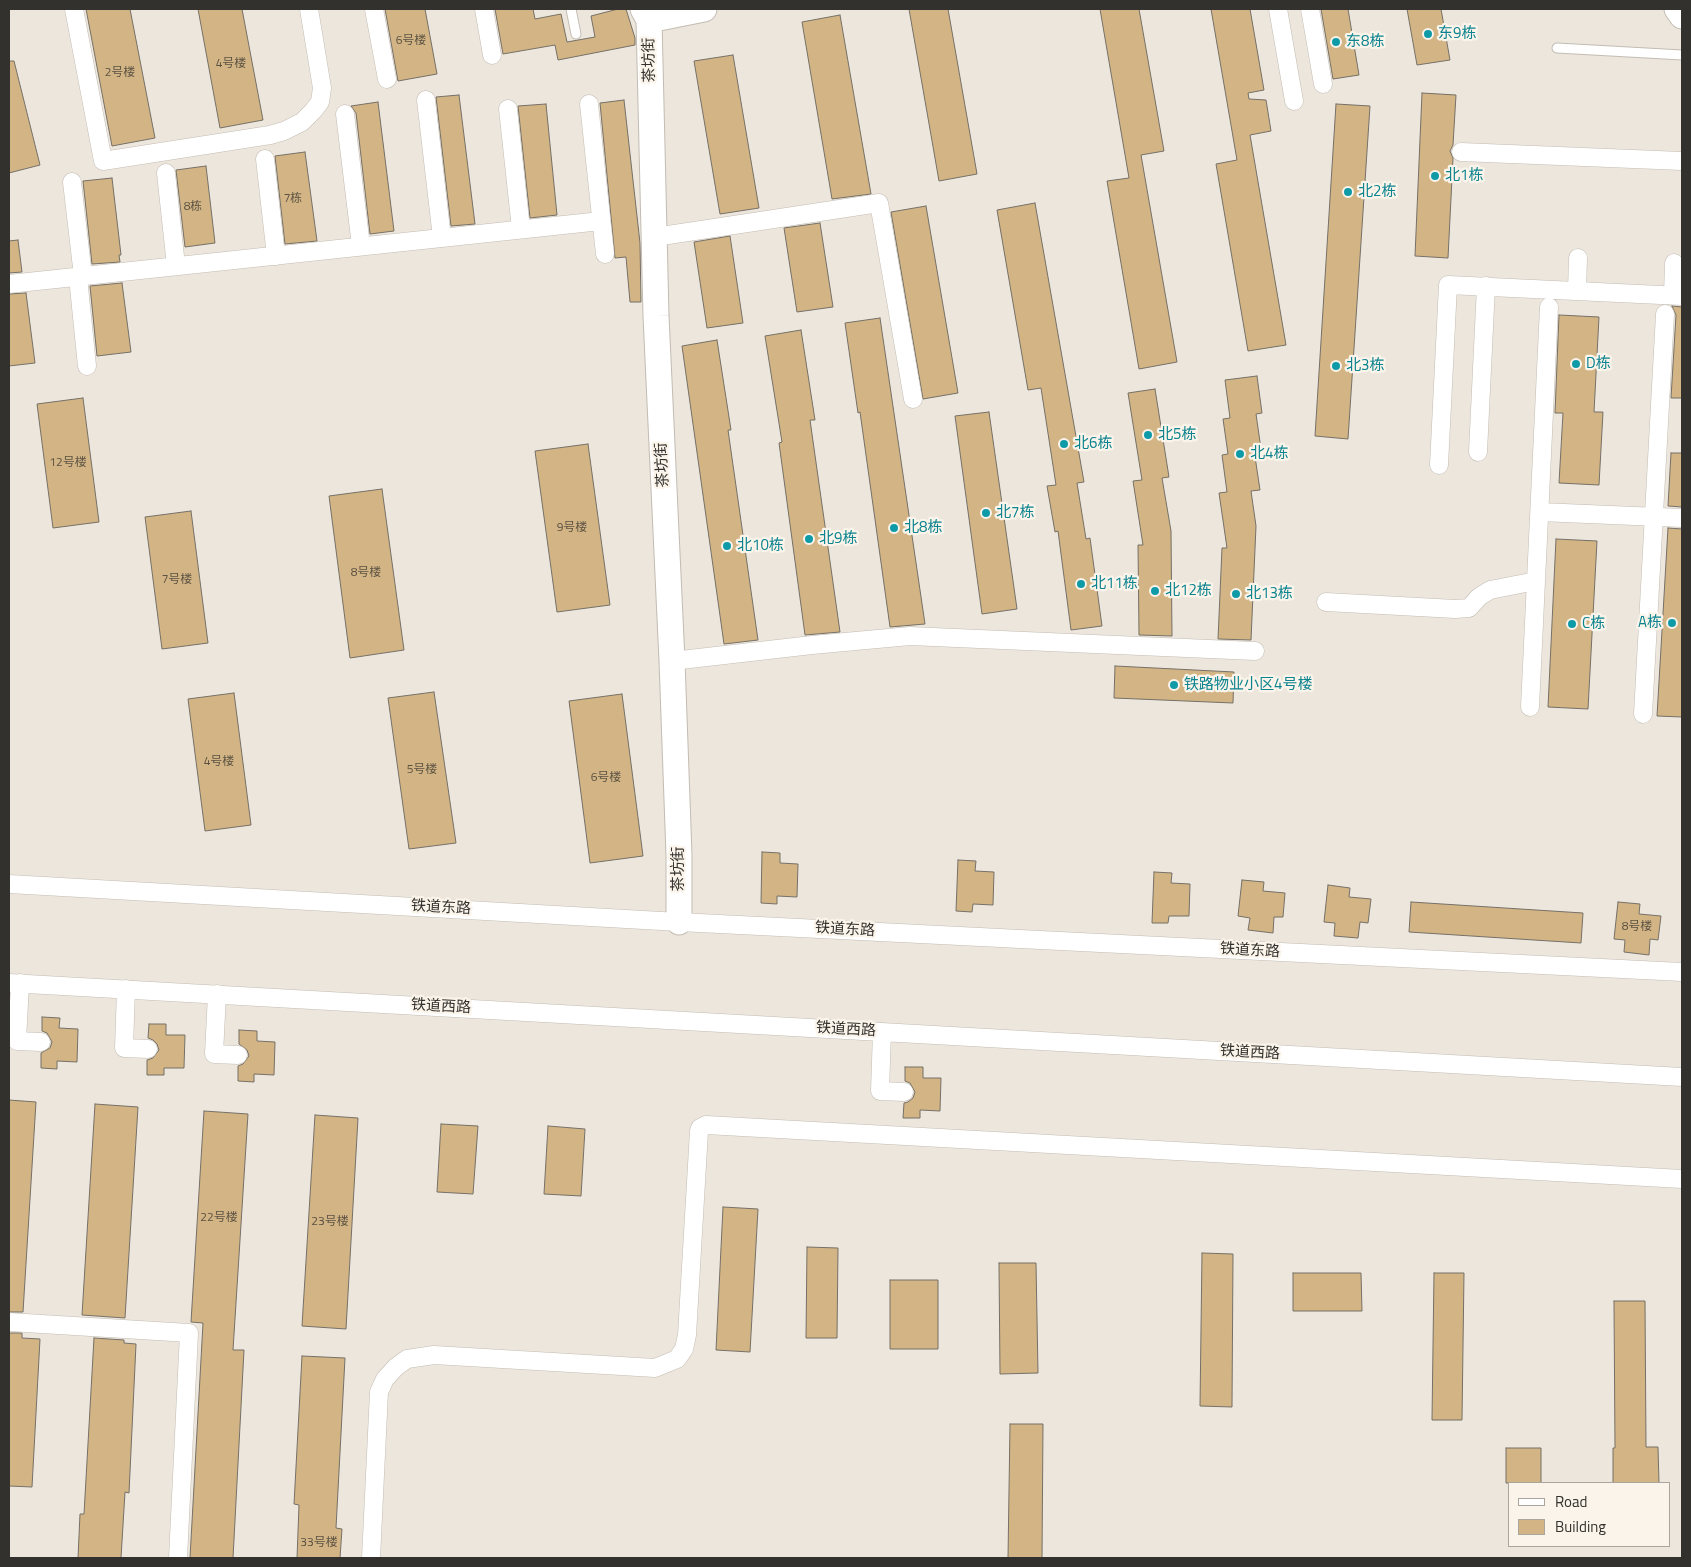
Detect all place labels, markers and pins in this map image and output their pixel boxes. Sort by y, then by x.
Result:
place label: 东9栋 [1438,25,1476,43]
marker: 东9栋 [1422,28,1434,40]
place label: 东8栋 [1346,33,1384,51]
marker: 东8栋 [1330,36,1342,48]
place label: 北1栋 [1445,167,1483,185]
marker: 北1栋 [1429,170,1441,182]
place label: 北2栋 [1358,183,1396,201]
marker: 北2栋 [1342,186,1354,198]
place label: D栋 [1586,355,1611,373]
place label: 北3栋 [1346,357,1384,375]
marker: D栋 [1570,358,1582,370]
marker: 北3栋 [1330,360,1342,372]
place label: 北5栋 [1158,426,1196,444]
marker: 北5栋 [1142,429,1154,441]
place label: 北6栋 [1074,435,1112,453]
marker: 北6栋 [1058,438,1070,450]
place label: 北4栋 [1250,445,1288,463]
marker: 北4栋 [1234,448,1246,460]
place label: 北7栋 [996,504,1034,522]
marker: 北7栋 [980,507,992,519]
place label: 北8栋 [904,519,942,537]
marker: 北8栋 [888,522,900,534]
place label: 北9栋 [819,530,857,548]
marker: 北9栋 [803,533,815,545]
place label: 北10栋 [737,537,784,555]
marker: 北10栋 [721,540,733,552]
place label: 北11栋 [1091,575,1138,593]
marker: 北11栋 [1075,578,1087,590]
place label: 北12栋 [1165,582,1212,600]
marker: 北12栋 [1149,585,1161,597]
place label: 北13栋 [1246,585,1293,603]
marker: 北13栋 [1230,588,1242,600]
place label: A栋 [1638,614,1662,632]
place label: C栋 [1582,615,1605,633]
marker: A栋 [1666,617,1678,629]
marker: C栋 [1566,618,1578,630]
place label: 铁路物业小区4号楼 [1184,676,1312,694]
marker: 铁路物业小区4号楼 [1168,679,1180,691]

